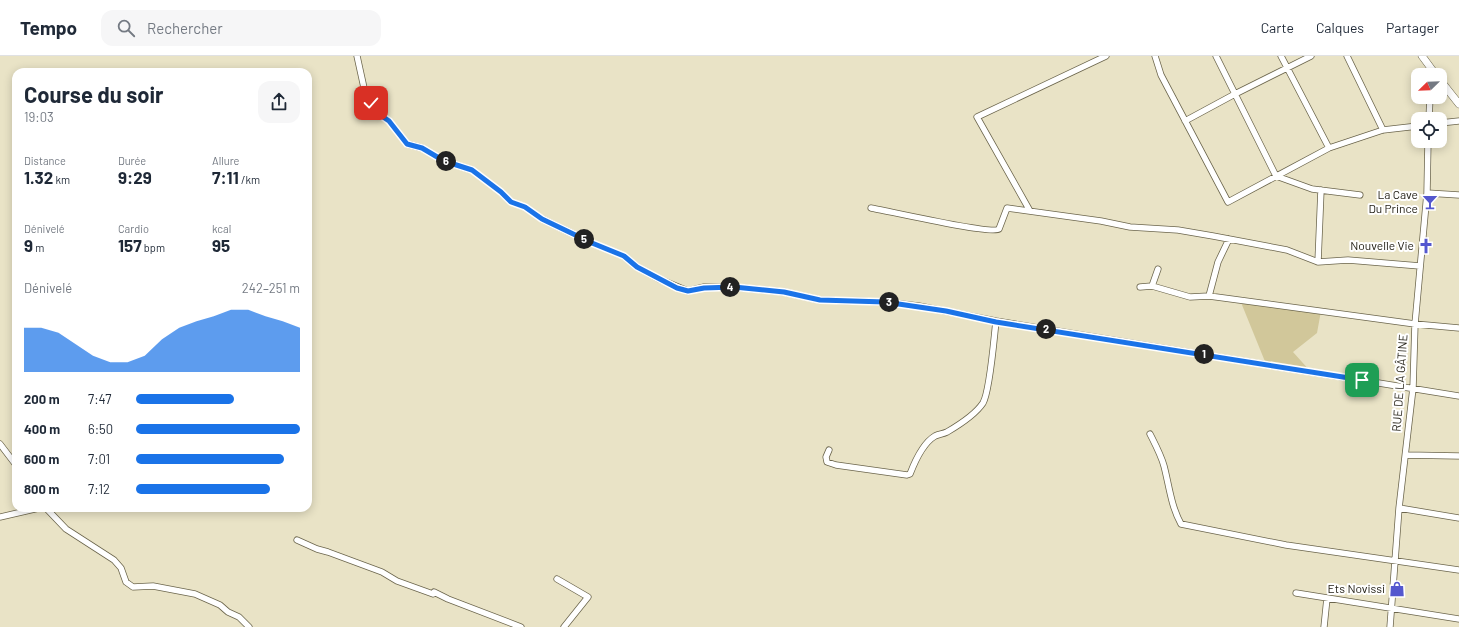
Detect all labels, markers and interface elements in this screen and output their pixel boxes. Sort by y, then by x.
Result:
search box [101,10,381,46]
text: Tempo [20,16,77,39]
icon: search [115,17,137,39]
text: Rechercher [147,19,223,37]
text: Carte [1261,19,1294,36]
text: Calques [1316,19,1364,36]
text: Partager [1386,19,1439,36]
north arrow [1411,68,1447,104]
map controls [1411,68,1447,148]
text: Course du soir [24,81,163,107]
button: share [258,81,300,123]
pin [354,86,388,120]
icon: check [360,92,382,114]
text: 19:03 [24,109,54,125]
button: locate [1411,112,1447,148]
pin: 6 [436,151,456,171]
text: Distance [24,154,66,167]
text: Durée [118,154,146,167]
text: Allure [212,154,239,167]
text: 6 [443,154,449,167]
text: 1.32 [24,167,53,187]
text: 9:29 [118,167,152,187]
text: 7:11 [212,167,239,187]
text: km [53,173,70,186]
text: /km [239,173,260,186]
place label: La Cave Du Prince [1368,187,1418,215]
bar icon: La Cave Du Prince [1421,193,1439,211]
text: Dénivelé [24,222,65,235]
text: Cardio [118,222,149,235]
text: kcal [212,222,231,235]
pin: 5 [574,229,594,249]
text: 5 [581,232,587,245]
text: 9 [24,235,33,255]
text: 157 [118,235,142,255]
text: 95 [212,235,230,255]
church icon: Nouvelle Vie [1417,237,1435,255]
place label: Nouvelle Vie [1350,238,1414,252]
text: m [33,241,44,254]
text: bpm [142,241,165,254]
pin: 4 [720,277,740,297]
text: Dénivelé [24,280,72,296]
text: 242–251 m [242,280,300,296]
text: 4 [727,280,733,293]
pin: 3 [879,292,899,312]
text: 3 [886,295,892,308]
pin: 2 [1036,319,1056,339]
text: 2 [1043,322,1049,335]
street label: RUE DE LA GÂTINE [1389,334,1409,432]
pin: 1 [1194,344,1214,364]
text: 1 [1202,347,1206,360]
pin [1345,363,1379,397]
icon: arrive [1351,369,1373,391]
text: 200 m [24,391,60,407]
text: 7:47 [88,391,111,407]
text: 400 m [24,421,60,437]
text: 6:50 [88,421,113,437]
text: 600 m [24,451,59,467]
text: 7:01 [88,451,110,467]
text: 800 m [24,481,59,497]
text: 7:12 [88,481,110,497]
shop icon: Ets Novissi [1388,580,1406,598]
place label: Ets Novissi [1328,581,1385,595]

